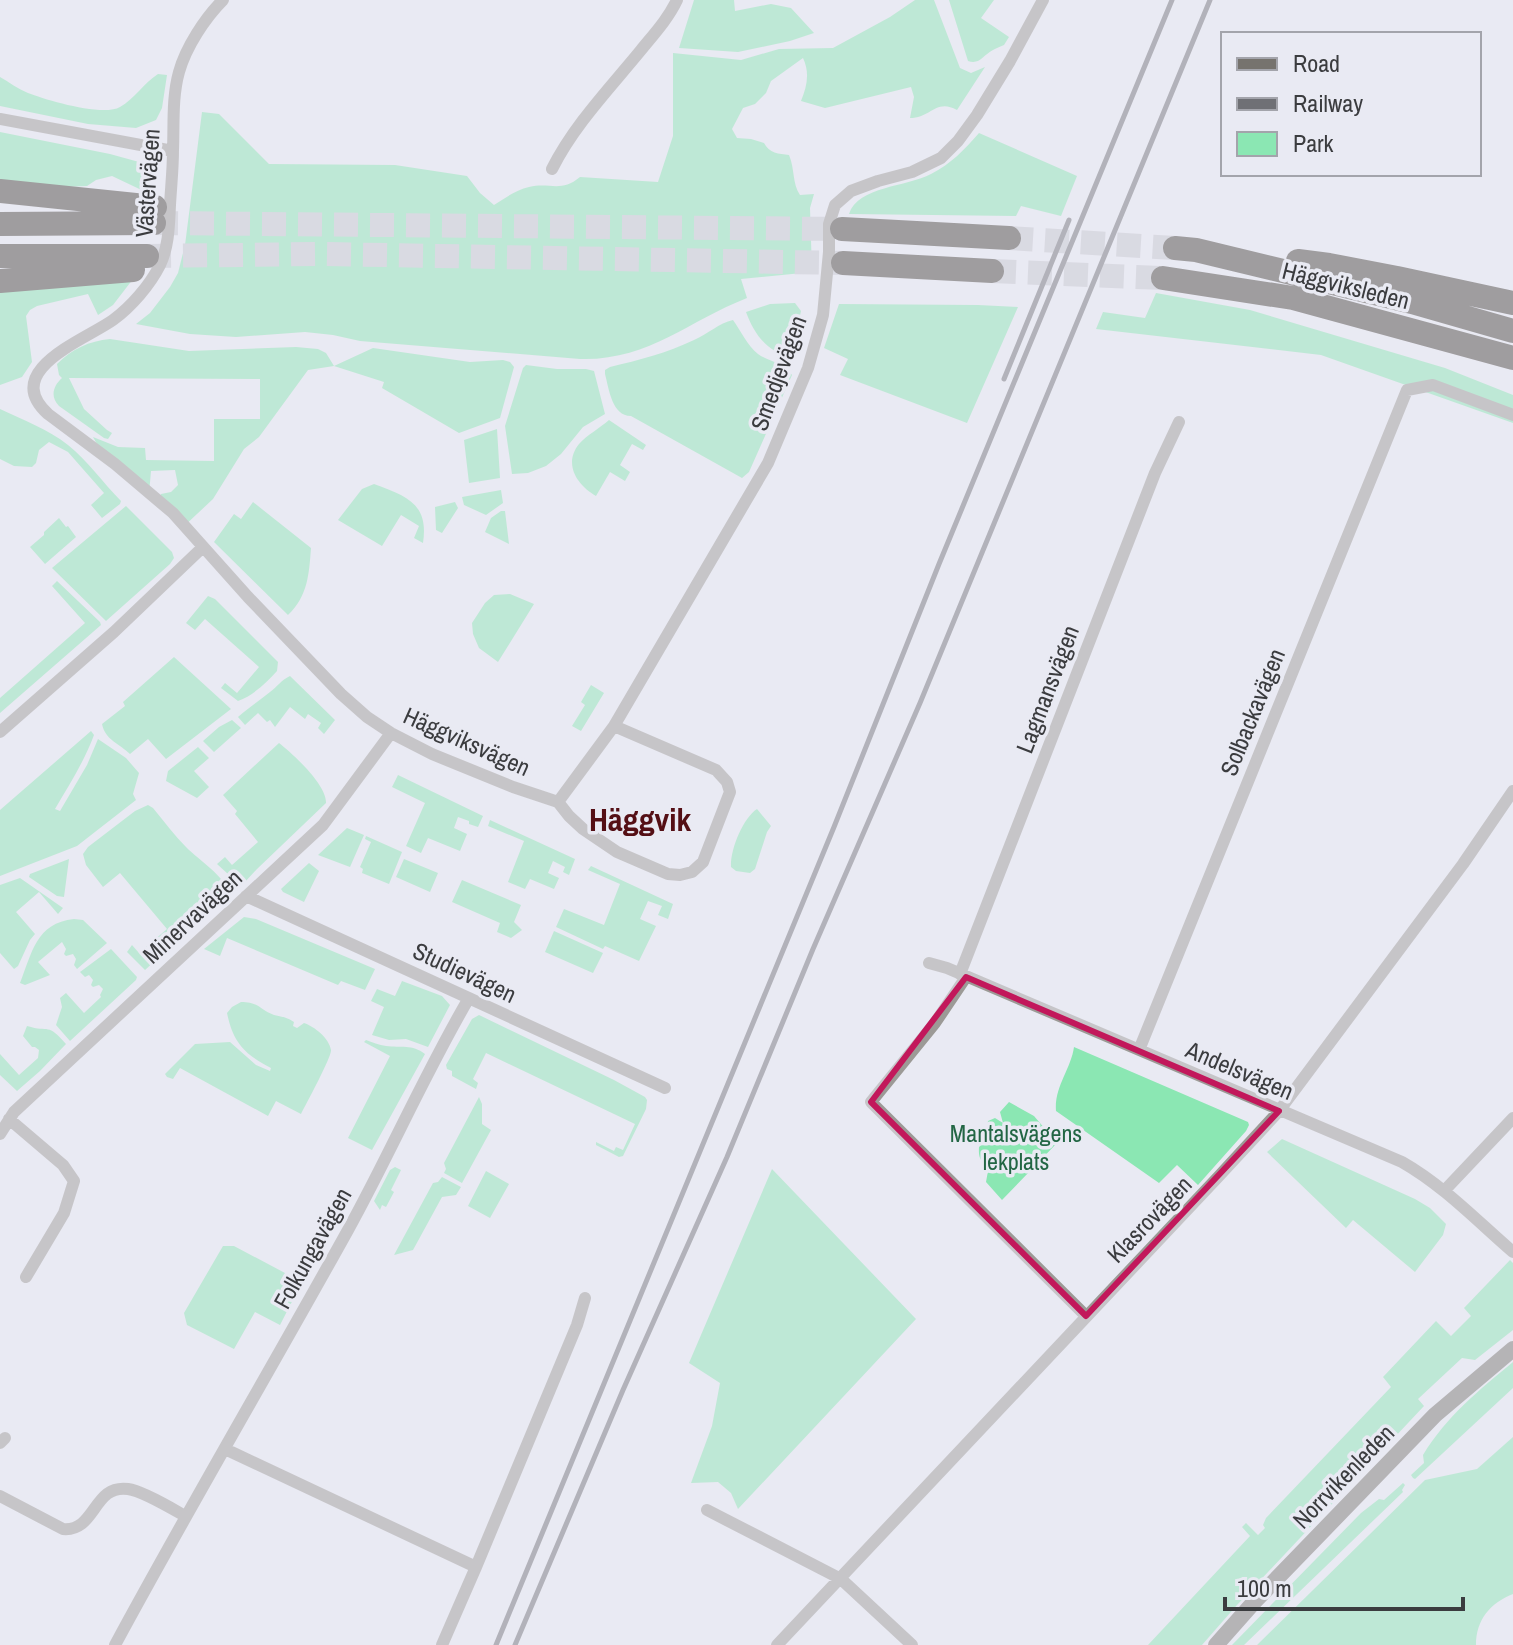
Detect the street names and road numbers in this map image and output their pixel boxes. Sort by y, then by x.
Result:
street label: Västervägen [127,127,167,239]
street label: Häggviksleden [1279,254,1413,316]
street label: Smedjevägen [742,311,814,435]
street label: Lagmansvägen [1008,620,1086,758]
street label: Solbackavägen [1212,644,1292,780]
street label: Häggviksvägen [399,699,535,783]
street label: Minervavägen [135,862,249,970]
street label: Studievägen [408,934,522,1010]
street label: Andelsvägen [1180,1033,1299,1107]
street label: Klasrovägen [1099,1169,1199,1269]
street label: Folkungavägen [266,1182,358,1314]
street label: Norrvikenleden [1285,1417,1401,1535]

